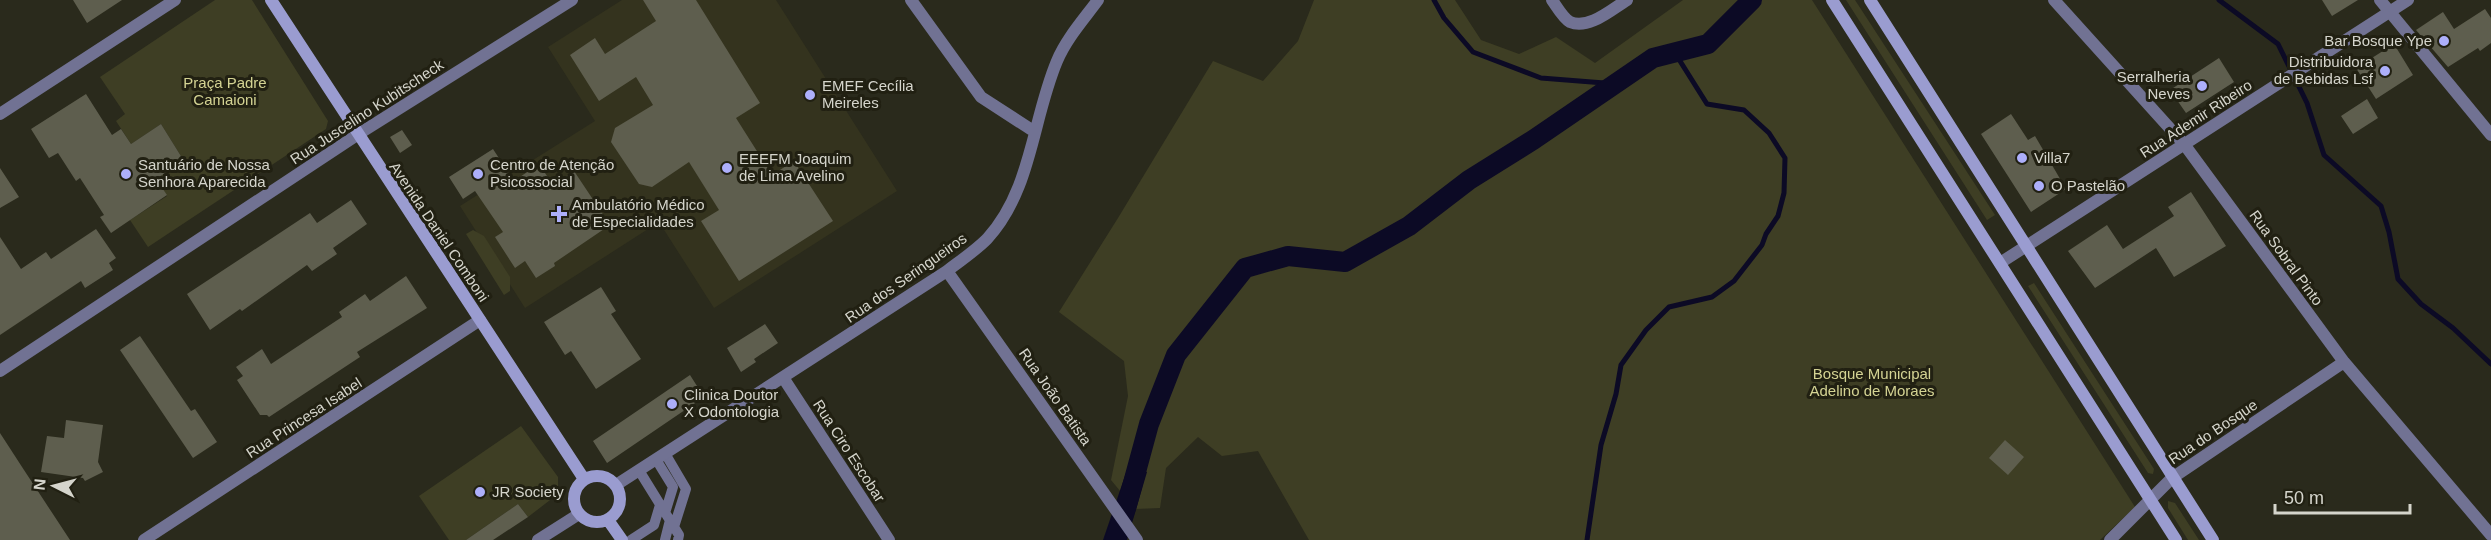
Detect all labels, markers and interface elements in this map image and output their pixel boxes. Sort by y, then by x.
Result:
place label: Bar Bosque Ype [2324,32,2432,49]
marker: Bar Bosque Ype [2437,34,2451,48]
place label: Distribuidora de Bebidas Lsf [2274,53,2374,87]
street label: Rua Juscelino Kubitscheck [287,55,447,168]
marker: Distribuidora de Bebidas Lsf [2378,64,2392,78]
place label: Serralheria Neves [2117,68,2191,102]
park label: Praça Padre Camaioni [183,74,267,108]
street label: Rua Ademir Ribeiro [2137,76,2255,161]
place label: EMEF Cecília Meireles [822,77,914,111]
marker: Serralheria Neves [2195,79,2209,93]
marker: EMEF Cecília Meireles [803,88,817,102]
place label: Villa7 [2034,149,2070,166]
place label: EEEFM Joaquim de Lima Avelino [739,150,852,184]
marker: Villa7 [2015,151,2029,165]
place label: Santuário de Nossa Senhora Aparecida [138,156,270,190]
place label: Centro de Atenção Psicossocial [490,156,614,190]
street label: Avenida Daniel Comboni [386,159,493,305]
marker: EEEFM Joaquim de Lima Avelino [720,161,734,175]
marker: Santuário de Nossa Senhora Aparecida [119,167,133,181]
marker: Centro de Atenção Psicossocial [471,167,485,181]
place label: O Pastelão [2051,177,2125,194]
marker: O Pastelão [2032,179,2046,193]
place label: Ambulatório Médico de Especialidades [572,196,705,230]
marker: Ambulatório Médico de Especialidades [550,205,568,223]
street label: Rua Sobral Pinto [2246,207,2327,309]
street label: Rua dos Seringueiros [842,229,970,326]
street label: Rua João Batista [1016,345,1096,449]
park label: Bosque Municipal Adelino de Moraes [1809,365,1935,399]
street label: Rua Princesa Isabel [243,374,365,461]
place label: Clinica Doutor X Odontologia [684,386,780,420]
street label: Rua Ciro Escobar [810,396,889,505]
street label: Rua do Bosque [2165,396,2260,468]
marker: Clinica Doutor X Odontologia [665,397,679,411]
north arrow [24,456,84,516]
scale bar [2275,477,2410,515]
text: N [31,478,49,491]
place label: JR Society [492,483,564,500]
marker: JR Society [473,485,487,499]
text: 50 m [2284,488,2324,508]

